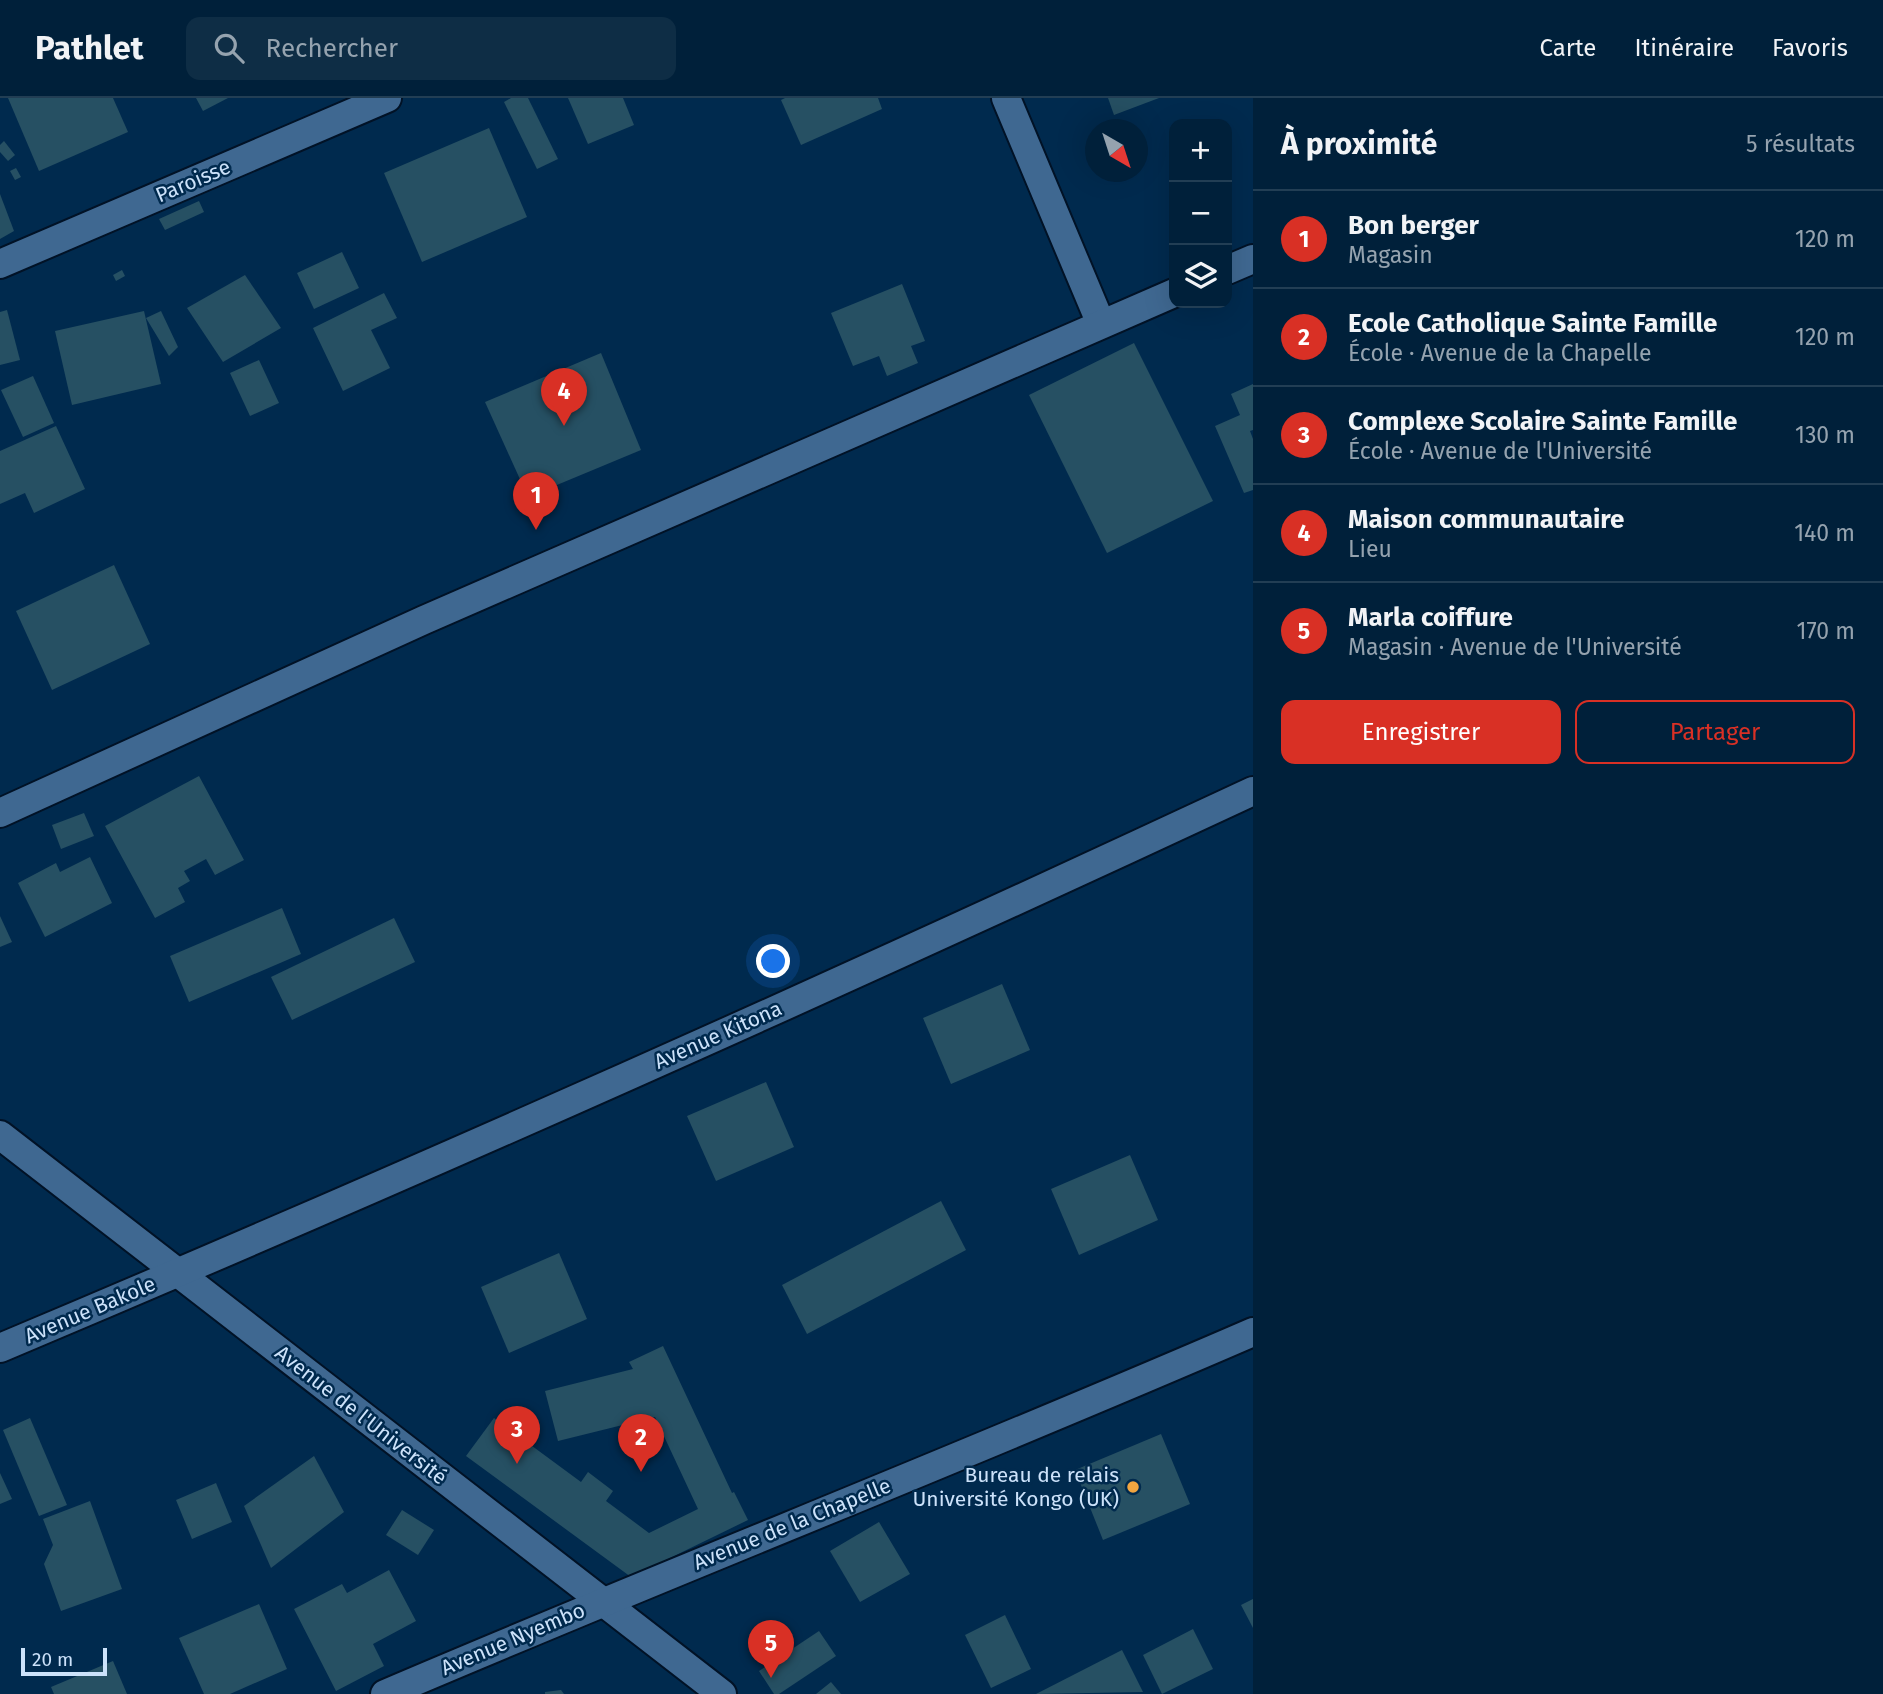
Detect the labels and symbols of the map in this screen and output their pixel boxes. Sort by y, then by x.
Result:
north arrow [1085,119,1148,182]
street label: Paroisse [152,154,234,208]
pin: 4 [541,368,587,426]
pin: 1 [513,472,559,530]
your location [756,944,790,978]
street label: Avenue Kitona [650,995,786,1075]
street label: Avenue Bakole [21,1271,159,1349]
street label: Avenue de l'Université [270,1340,452,1490]
pin: 3 [494,1406,540,1464]
pin: 2 [618,1414,664,1472]
place label: Bureau de relais Université Kongo (UK) [912,1462,1119,1512]
street label: Avenue de la Chapelle [689,1472,895,1576]
marker: Bureau de relais Université Kongo (UK) [1125,1479,1141,1495]
street label: Avenue Nyembo [437,1597,589,1681]
pin: 5 [748,1620,794,1678]
scale bar [21,1645,107,1677]

